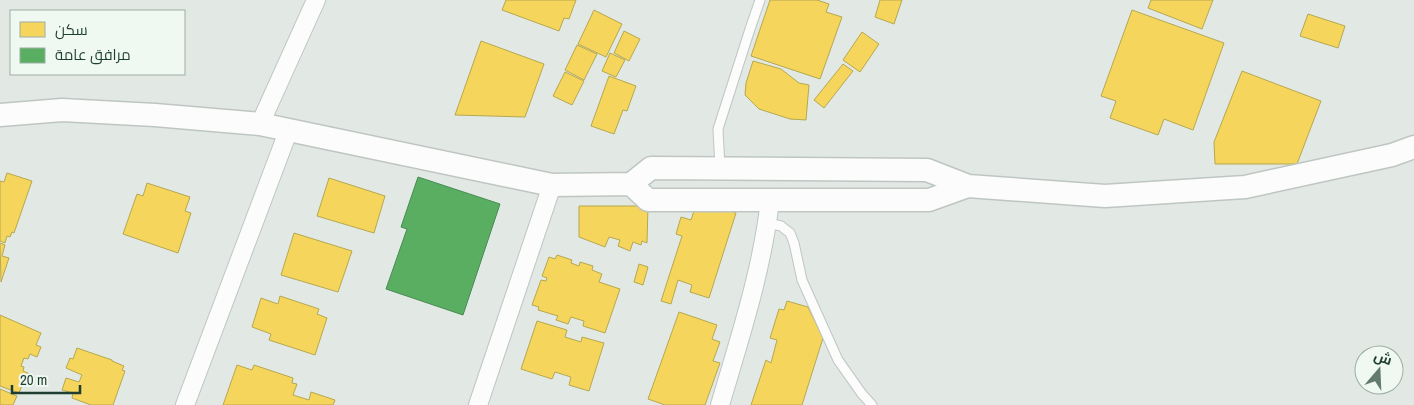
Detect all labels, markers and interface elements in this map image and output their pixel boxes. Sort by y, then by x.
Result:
legend [10,10,185,75]
text: سكن [55,19,88,40]
text: مرافق عامة [55,44,131,65]
north arrow [1354,345,1404,395]
text: ش [1372,346,1395,369]
scale bar [12,362,80,394]
text: 20 m [20,369,47,390]

